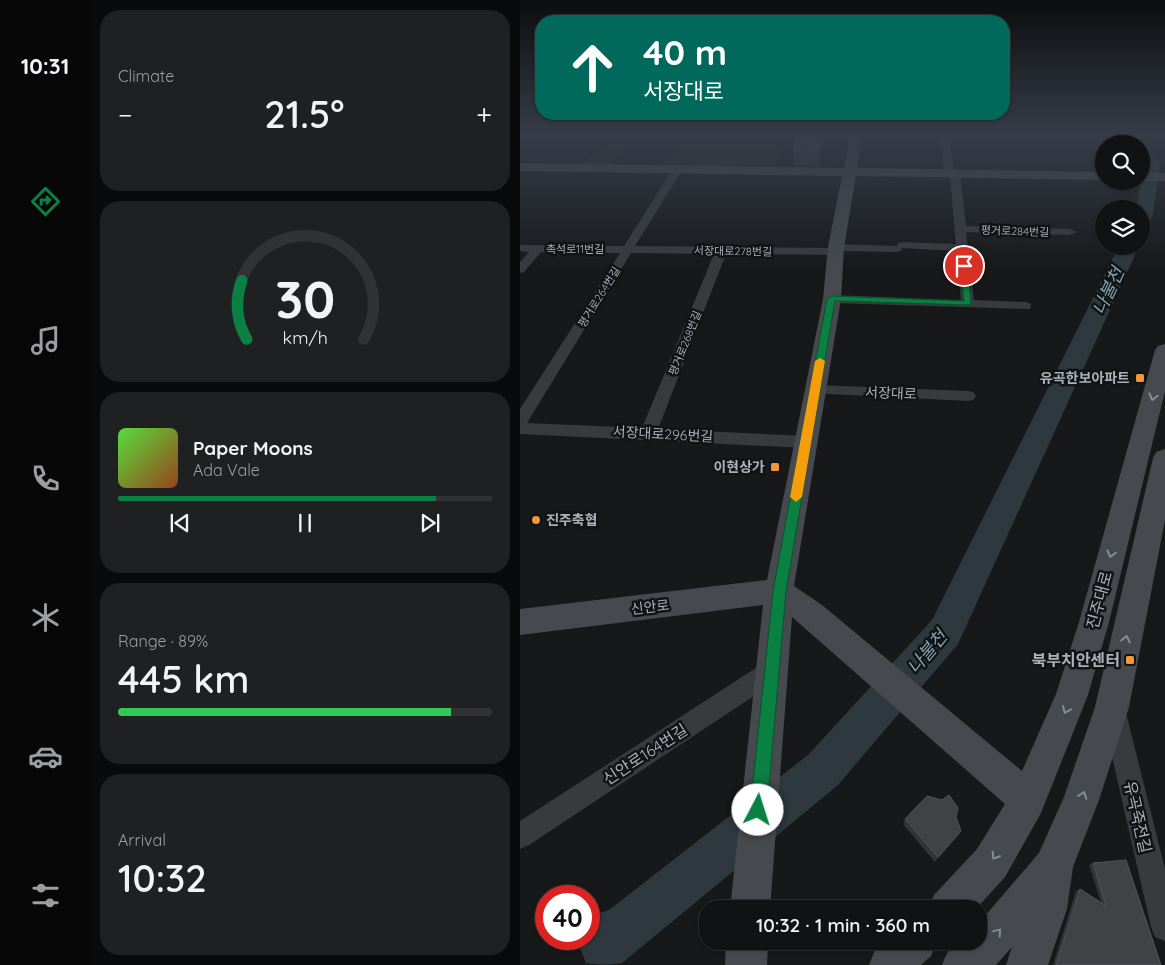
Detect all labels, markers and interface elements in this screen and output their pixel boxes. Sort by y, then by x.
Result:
text: 40 m [643,30,727,74]
icon: ahead [560,35,625,100]
text: 10:31 [21,52,69,80]
text: Climate [118,66,174,86]
text: 서장대로 [643,77,724,105]
text: 21.5° [264,90,345,138]
text: − [118,97,133,132]
text: + [476,97,492,132]
map controls [1095,135,1150,255]
button: search [1095,135,1150,190]
icon: directions [28,184,63,219]
button: layers [1095,200,1150,255]
street label: 평거로284번길 [981,223,1049,239]
street label: 촉석로11번길 [546,242,604,256]
street label: 서장대로278번길 [694,243,772,259]
pin [943,245,985,287]
icon: arrive [950,252,978,280]
water label: 나불천 [1087,261,1130,318]
street label: 평거로264번길 [575,264,623,330]
text: 30 [275,266,335,331]
street label: 평거로268번길 [666,309,704,377]
icon: music [28,323,63,358]
text: km/h [282,326,328,348]
place label: 유곡한보아파트 [1040,369,1130,387]
marker: 유곡한보아파트 [1134,372,1146,384]
street label: 서장대로 [865,383,917,403]
one-way arrow [1148,393,1158,401]
street label: 서장대로296번길 [612,422,714,446]
text: Paper Moons [193,436,313,460]
place label: 이현상가 [713,458,765,476]
text: Ada Vale [193,460,260,480]
icon: phone [28,461,63,496]
marker: 이현상가 [769,461,781,473]
icon: previous [166,509,194,537]
icon: pause [291,509,319,537]
icon: next [416,509,444,537]
place label: 진주축협 [546,511,598,529]
marker: 진주축협 [530,514,542,526]
one-way arrow [1107,550,1117,558]
street label: 진주대로 [1082,569,1116,631]
street label: 신안로 [630,596,670,618]
icon: climate [28,600,63,635]
water label: 나불천 [902,624,953,678]
text: Range · 89% [118,631,208,651]
one-way arrow [1121,635,1131,643]
place label: 북부치안센터 [1032,650,1120,670]
marker: 북부치안센터 [1124,654,1136,666]
text: 445 km [118,655,249,703]
one-way arrow [1061,705,1072,714]
street label: 신안로164번길 [599,719,691,789]
icon: car [28,739,63,774]
street label: 유곡죽전길 [1120,779,1156,855]
position arrow [731,783,783,835]
one-way arrow [1077,791,1087,800]
text: Arrival [118,830,166,850]
one-way arrow [992,850,1001,859]
text: 10:32 [118,854,207,902]
icon: filters [28,878,63,913]
speed limit sign: 40 [535,885,600,950]
text: 10:32 · 1 min · 360 m [756,913,930,937]
one-way arrow [992,928,1001,937]

